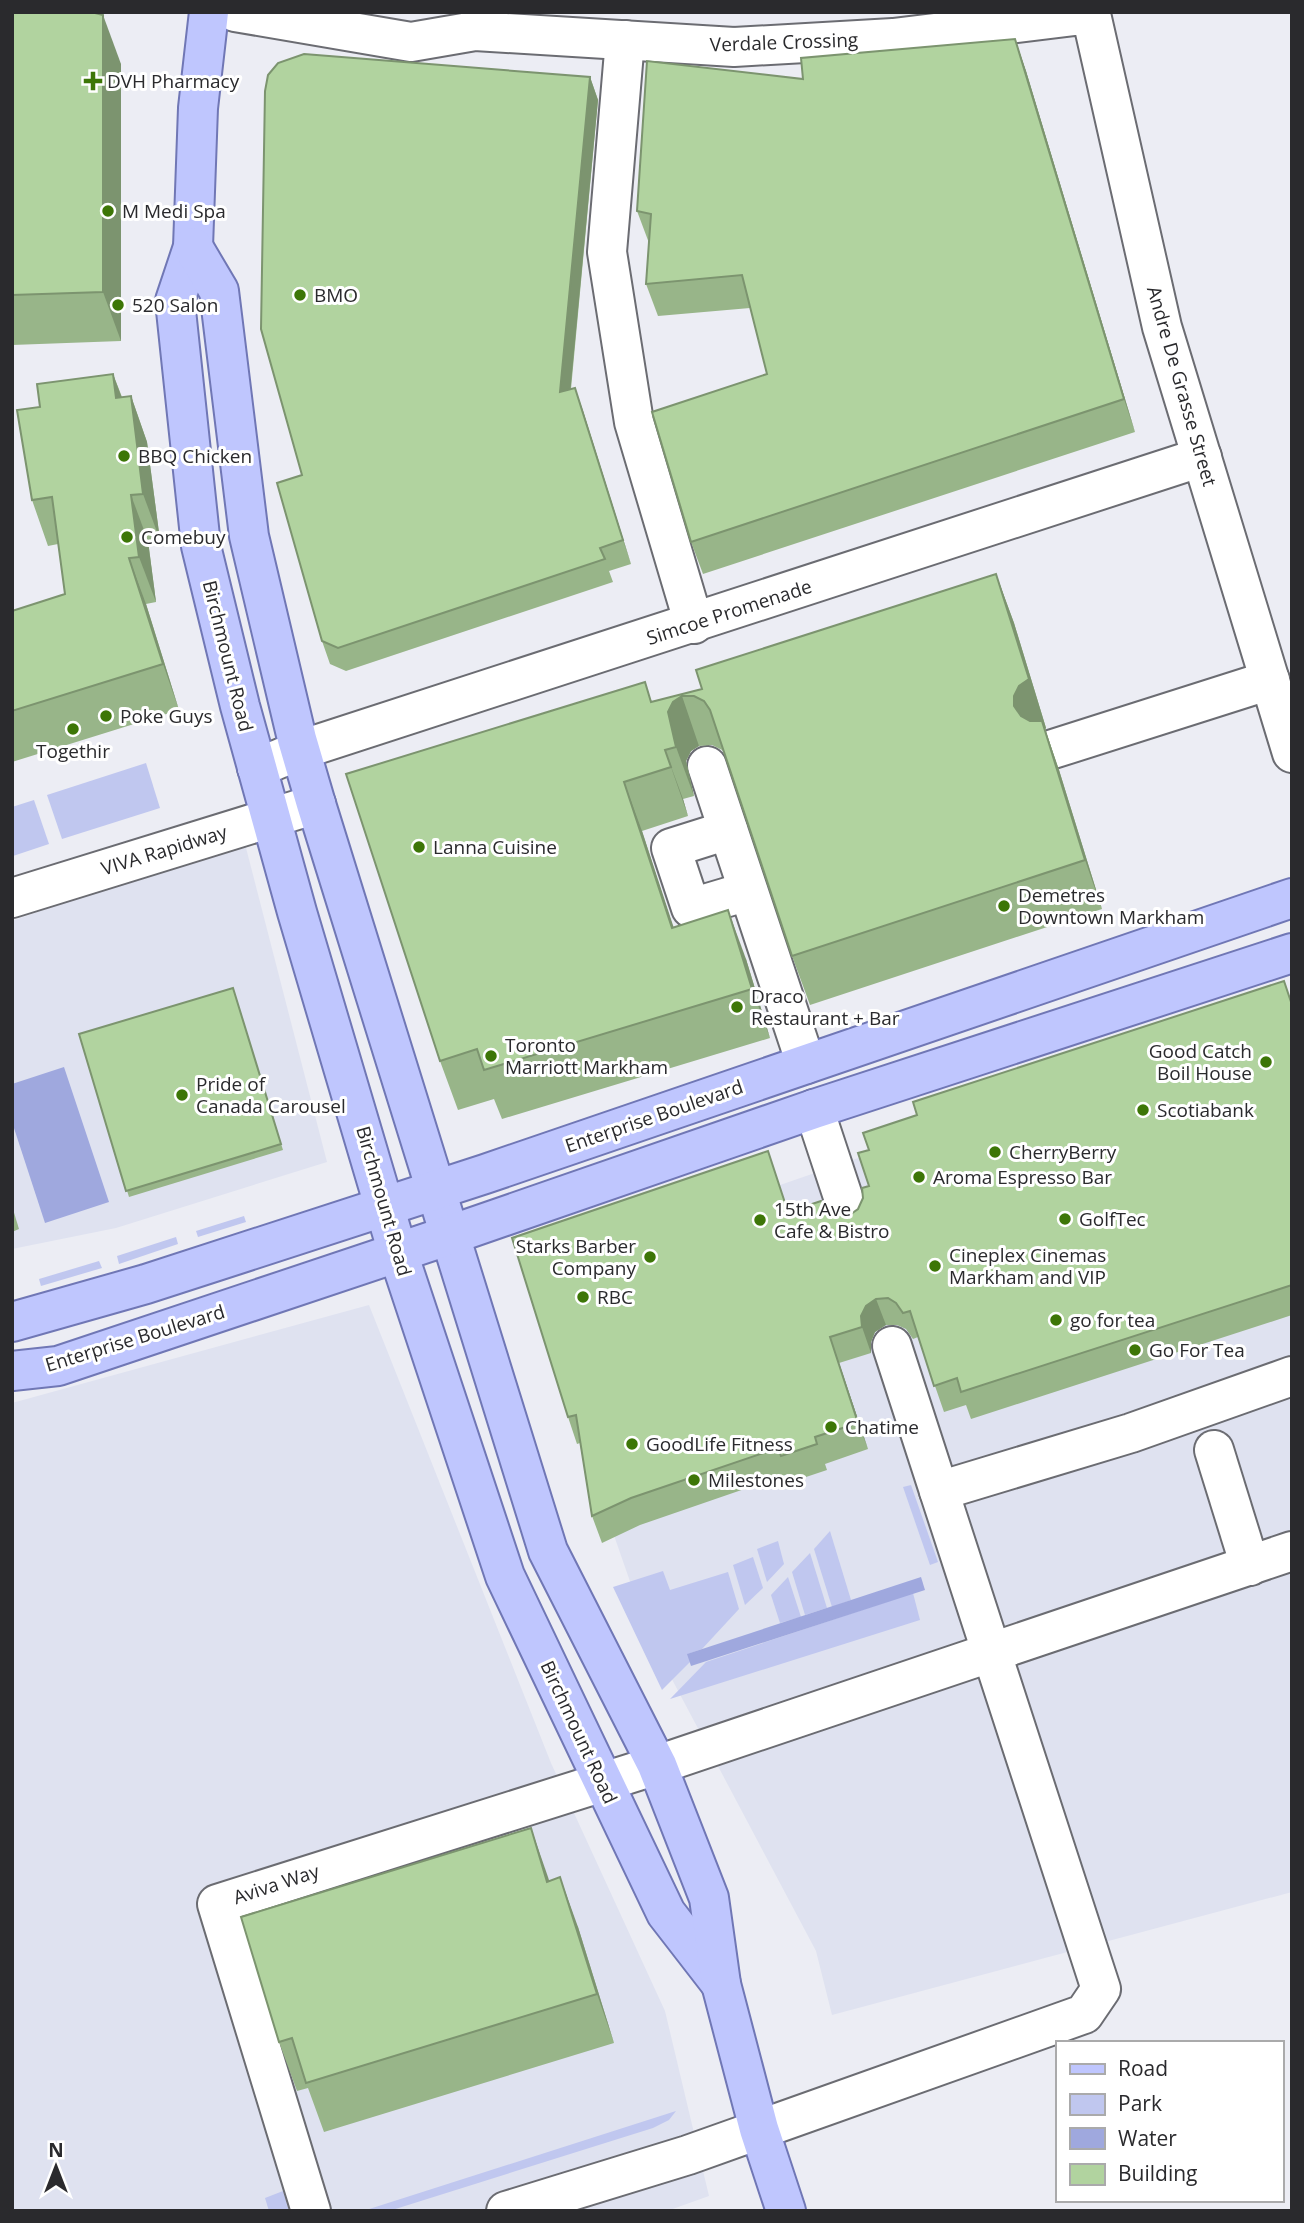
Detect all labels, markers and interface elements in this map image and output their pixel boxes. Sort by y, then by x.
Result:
street label: Verdale Crossing [709,26,859,58]
place label: DVH Pharmacy [107,68,240,94]
marker: DVH Pharmacy [85,73,101,89]
place label: M Medi Spa [122,198,226,224]
marker: M Medi Spa [100,203,116,219]
place label: BMO [314,282,358,308]
street label: Andre De Grasse Street [1141,283,1223,489]
marker: BMO [292,287,308,303]
place label: 520 Salon [132,292,218,318]
marker: 520 Salon [110,297,126,313]
place label: BBQ Chicken [138,443,252,469]
marker: BBQ Chicken [116,448,132,464]
place label: Comebuy [141,524,226,550]
marker: Comebuy [119,529,135,545]
street label: Simcoe Promenade [643,573,815,651]
street label: Birchmount Road [197,578,259,734]
place label: Poke Guys [120,703,213,729]
marker: Poke Guys [98,708,114,724]
marker: Togethir [65,721,81,737]
place label: Togethir [36,738,110,764]
street label: VIVA Rapidway [98,818,230,881]
place label: Lanna Cuisine [433,834,557,860]
marker: Lanna Cuisine [411,839,427,855]
place label: Demetres Downtown Markham [1018,882,1204,930]
marker: Demetres Downtown Markham [996,898,1012,914]
place label: Draco Restaurant + Bar [751,983,900,1031]
marker: Draco Restaurant + Bar [729,999,745,1015]
place label: Toronto Marriott Markham [505,1032,668,1080]
place label: Good Catch Boil House [1149,1038,1252,1086]
marker: Toronto Marriott Markham [483,1048,499,1064]
marker: Good Catch Boil House [1258,1054,1274,1070]
place label: Pride of Canada Carousel [196,1071,346,1119]
street label: Enterprise Boulevard [562,1073,746,1159]
marker: Pride of Canada Carousel [174,1087,190,1103]
place label: Scotiabank [1157,1097,1254,1123]
marker: Scotiabank [1135,1102,1151,1118]
street label: Birchmount Road [350,1123,418,1279]
place label: CherryBerry [1009,1139,1117,1165]
marker: CherryBerry [987,1144,1003,1160]
place label: Aroma Espresso Bar [933,1164,1112,1190]
marker: Aroma Espresso Bar [911,1169,927,1185]
place label: 15th Ave Cafe & Bistro [774,1196,889,1244]
place label: GolfTec [1079,1206,1146,1232]
marker: GolfTec [1057,1211,1073,1227]
marker: 15th Ave Cafe & Bistro [752,1212,768,1228]
place label: Starks Barber Company [516,1233,636,1281]
place label: Cineplex Cinemas Markham and VIP [949,1242,1106,1290]
marker: Starks Barber Company [642,1249,658,1265]
marker: Cineplex Cinemas Markham and VIP [927,1258,943,1274]
place label: RBC [597,1284,633,1310]
marker: RBC [575,1289,591,1305]
street label: Enterprise Boulevard [42,1298,228,1378]
place label: go for tea [1070,1307,1155,1333]
marker: go for tea [1048,1312,1064,1328]
place label: Go For Tea [1149,1337,1245,1363]
marker: Go For Tea [1127,1342,1143,1358]
place label: Chatime [845,1414,919,1440]
marker: Chatime [823,1419,839,1435]
place label: GoodLife Fitness [646,1431,793,1457]
marker: GoodLife Fitness [624,1436,640,1452]
place label: Milestones [708,1467,804,1493]
marker: Milestones [686,1472,702,1488]
street label: Birchmount Road [534,1656,624,1808]
street label: Aviva Way [230,1858,323,1910]
legend [1056,2041,1283,2202]
text: Road [1118,2054,1168,2082]
text: Park [1118,2089,1162,2117]
text: Water [1118,2124,1177,2152]
north arrow [21,2132,91,2202]
text: N [48,2137,64,2163]
text: Building [1118,2159,1197,2187]

